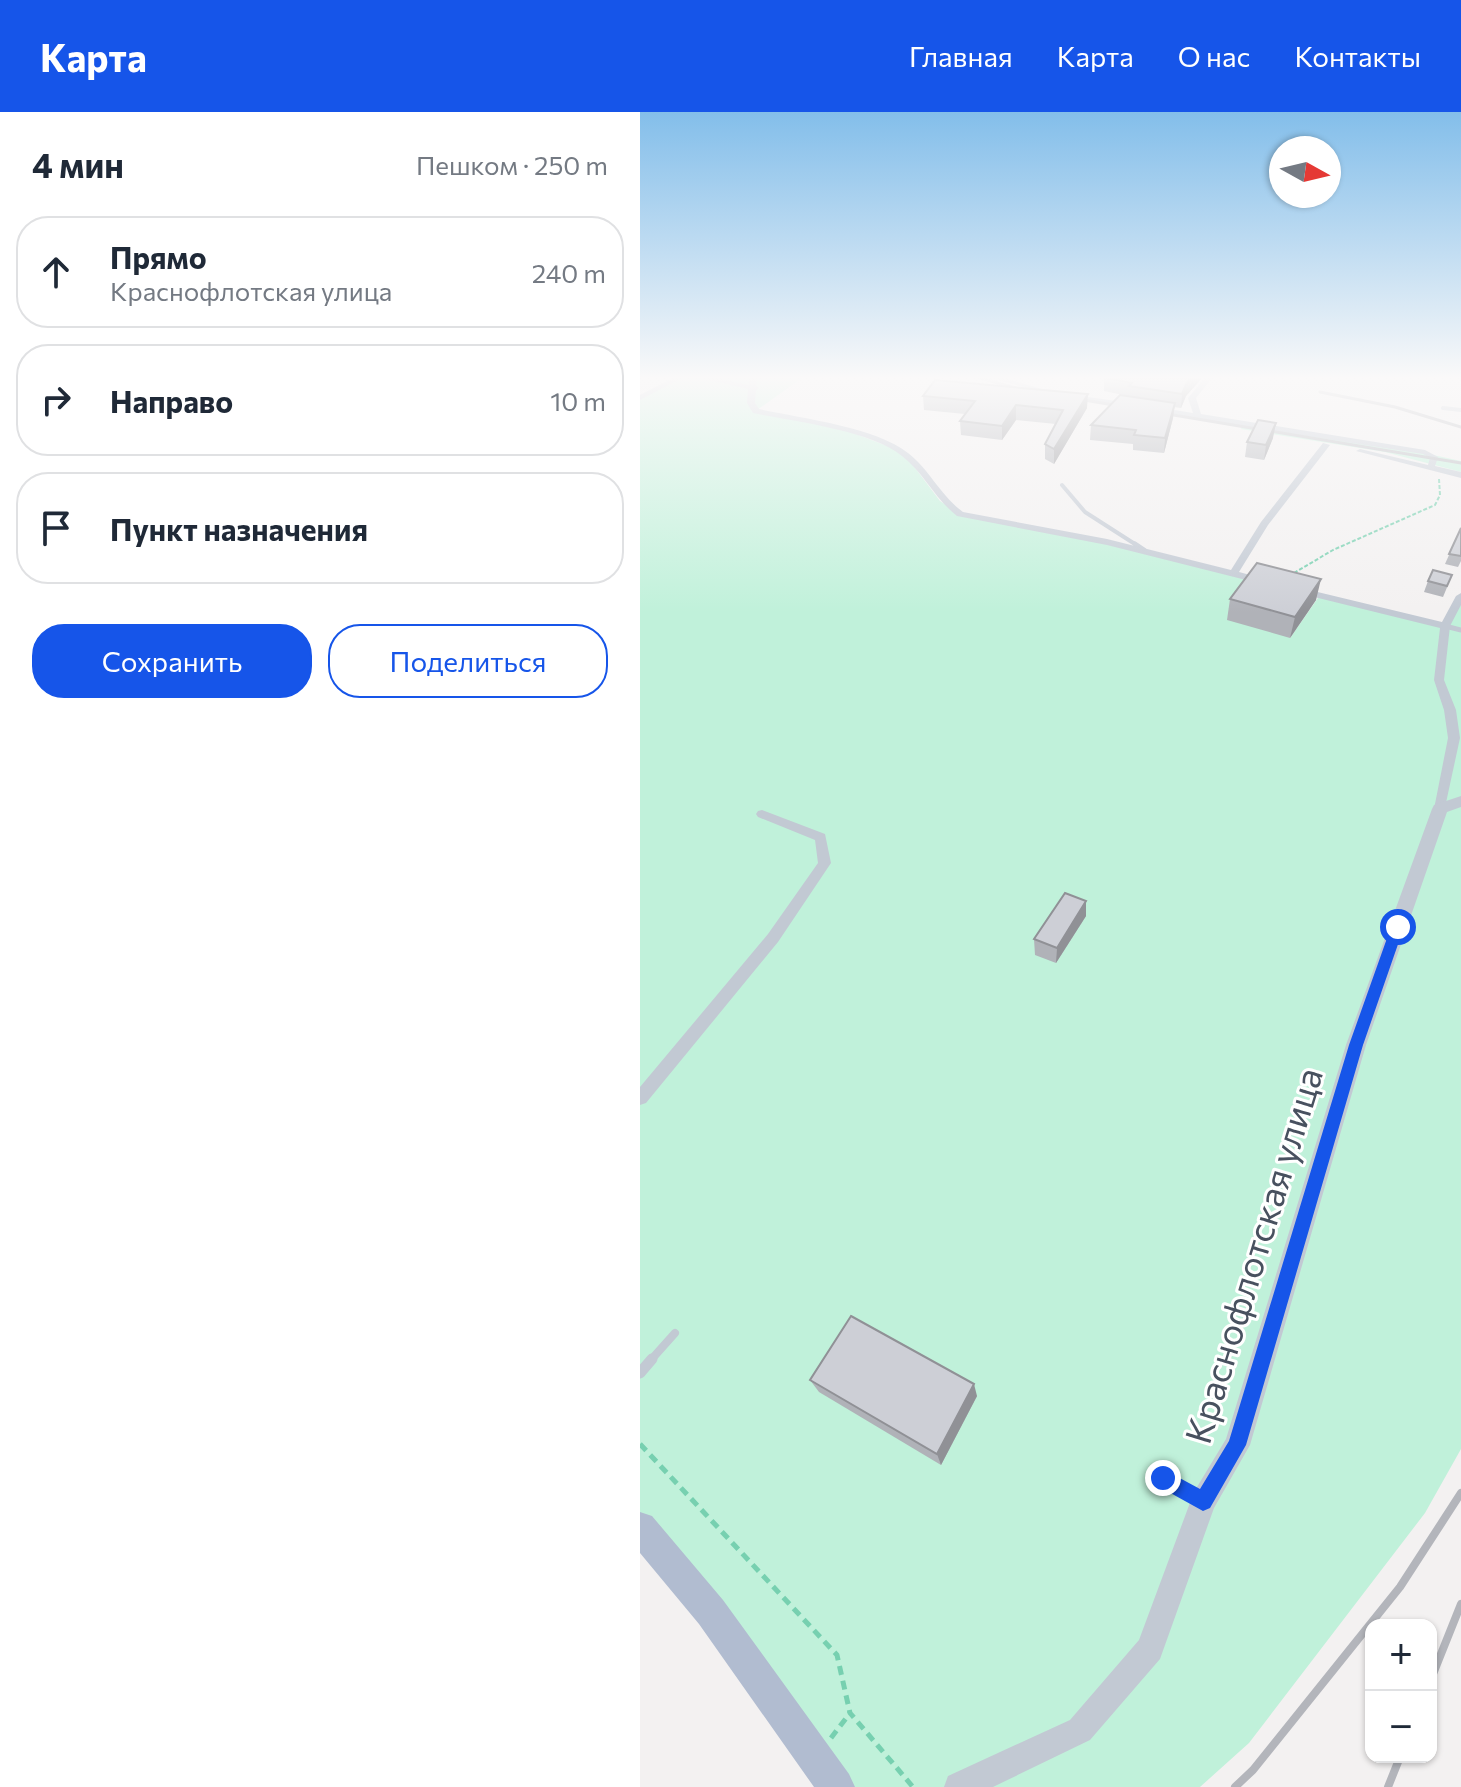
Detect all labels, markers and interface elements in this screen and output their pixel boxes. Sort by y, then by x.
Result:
text: Карта [40,33,147,80]
text: Главная [909,39,1013,73]
text: Карта [1057,39,1134,73]
text: О нас [1178,39,1250,73]
text: Контакты [1294,39,1421,73]
north arrow [1269,136,1341,208]
text: 4 мин [32,143,124,185]
text: Пешком · 250 m [416,149,608,180]
text: Прямо [110,238,207,275]
icon: ahead [34,250,78,294]
text: 240 m [532,257,606,288]
text: Краснофлотская улица [110,275,392,306]
icon: right [34,378,78,422]
text: Направо [110,382,233,419]
text: 10 m [550,385,606,416]
icon: arrive [34,506,78,550]
text: Пункт назначения [110,510,368,547]
button: Сохранить [32,624,312,698]
button: Поделиться [328,624,608,698]
route start [1380,909,1416,945]
street label: Краснофлотская улица [1174,1062,1330,1448]
route end [1145,1460,1181,1496]
map controls [1365,1619,1437,1763]
button: + [1365,1619,1437,1691]
button: − [1365,1691,1437,1763]

